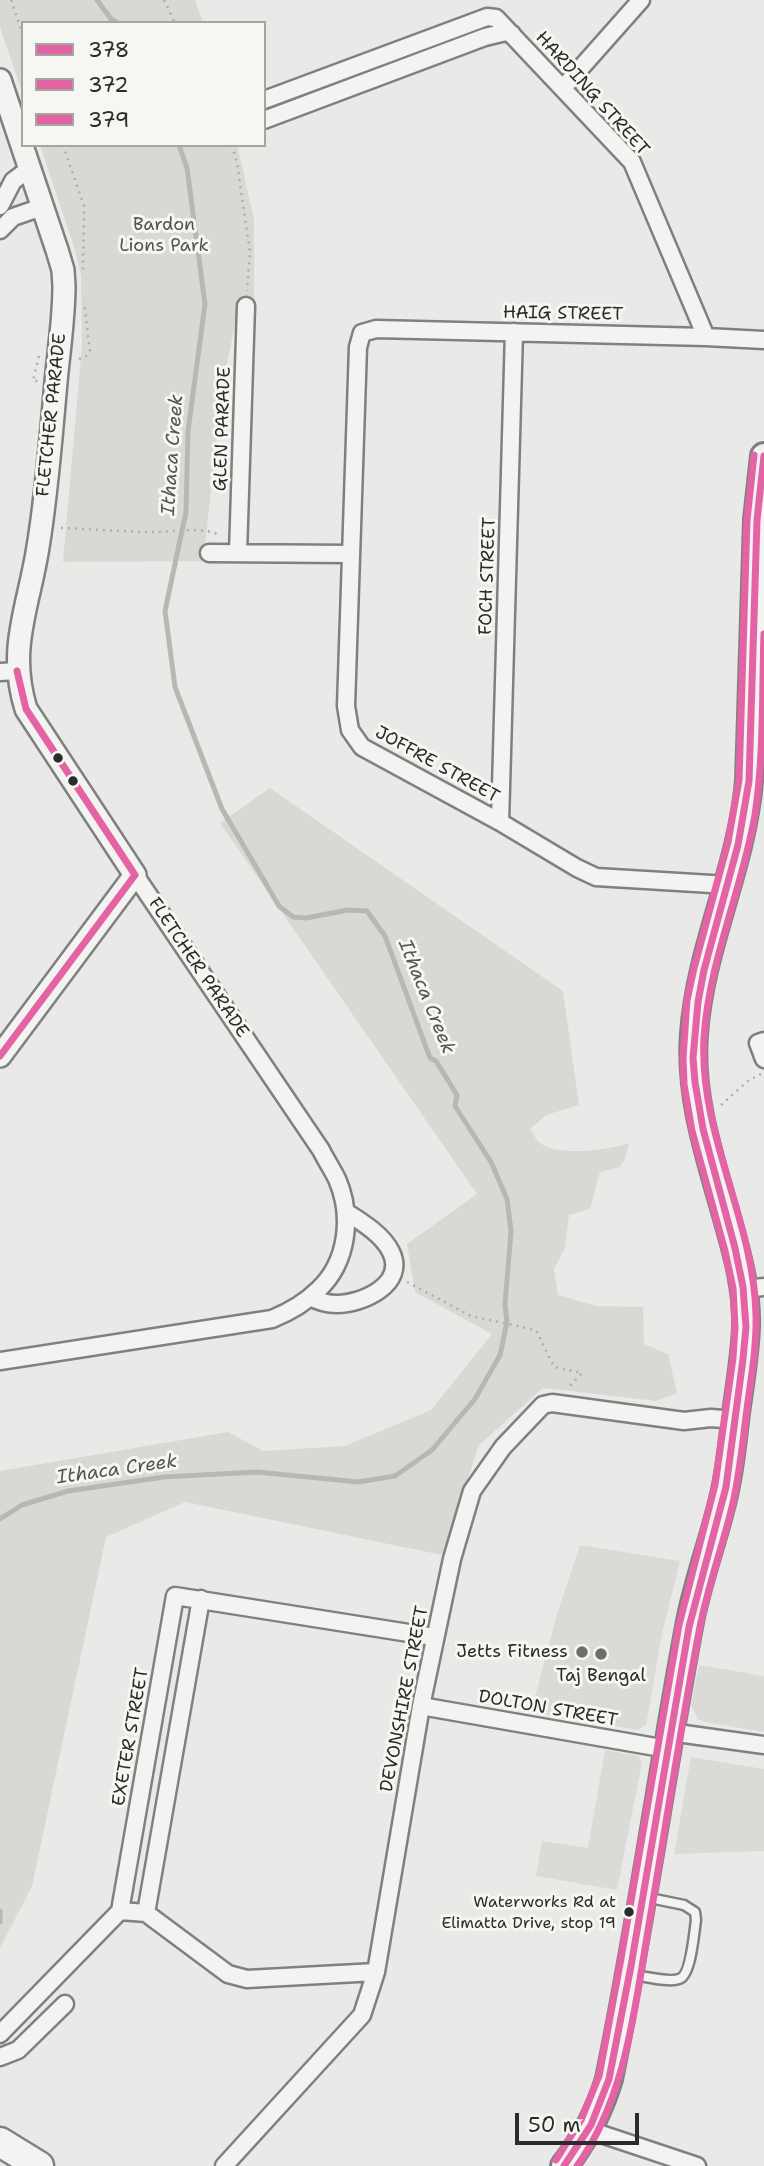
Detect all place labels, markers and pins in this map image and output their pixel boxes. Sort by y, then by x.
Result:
unlabelled marker [51,751,65,765]
unlabelled marker [66,774,80,788]
place label: Jetts Fitness [456,1641,568,1663]
marker: Jetts Fitness [574,1644,590,1660]
marker: Taj Bengal [593,1646,609,1662]
place label: Taj Bengal [556,1665,646,1687]
place label: Waterworks Rd at Elimatta Drive, stop 19 [441,1893,616,1931]
marker: Waterworks Rd at Elimatta Drive, stop 19 [622,1905,636,1919]

